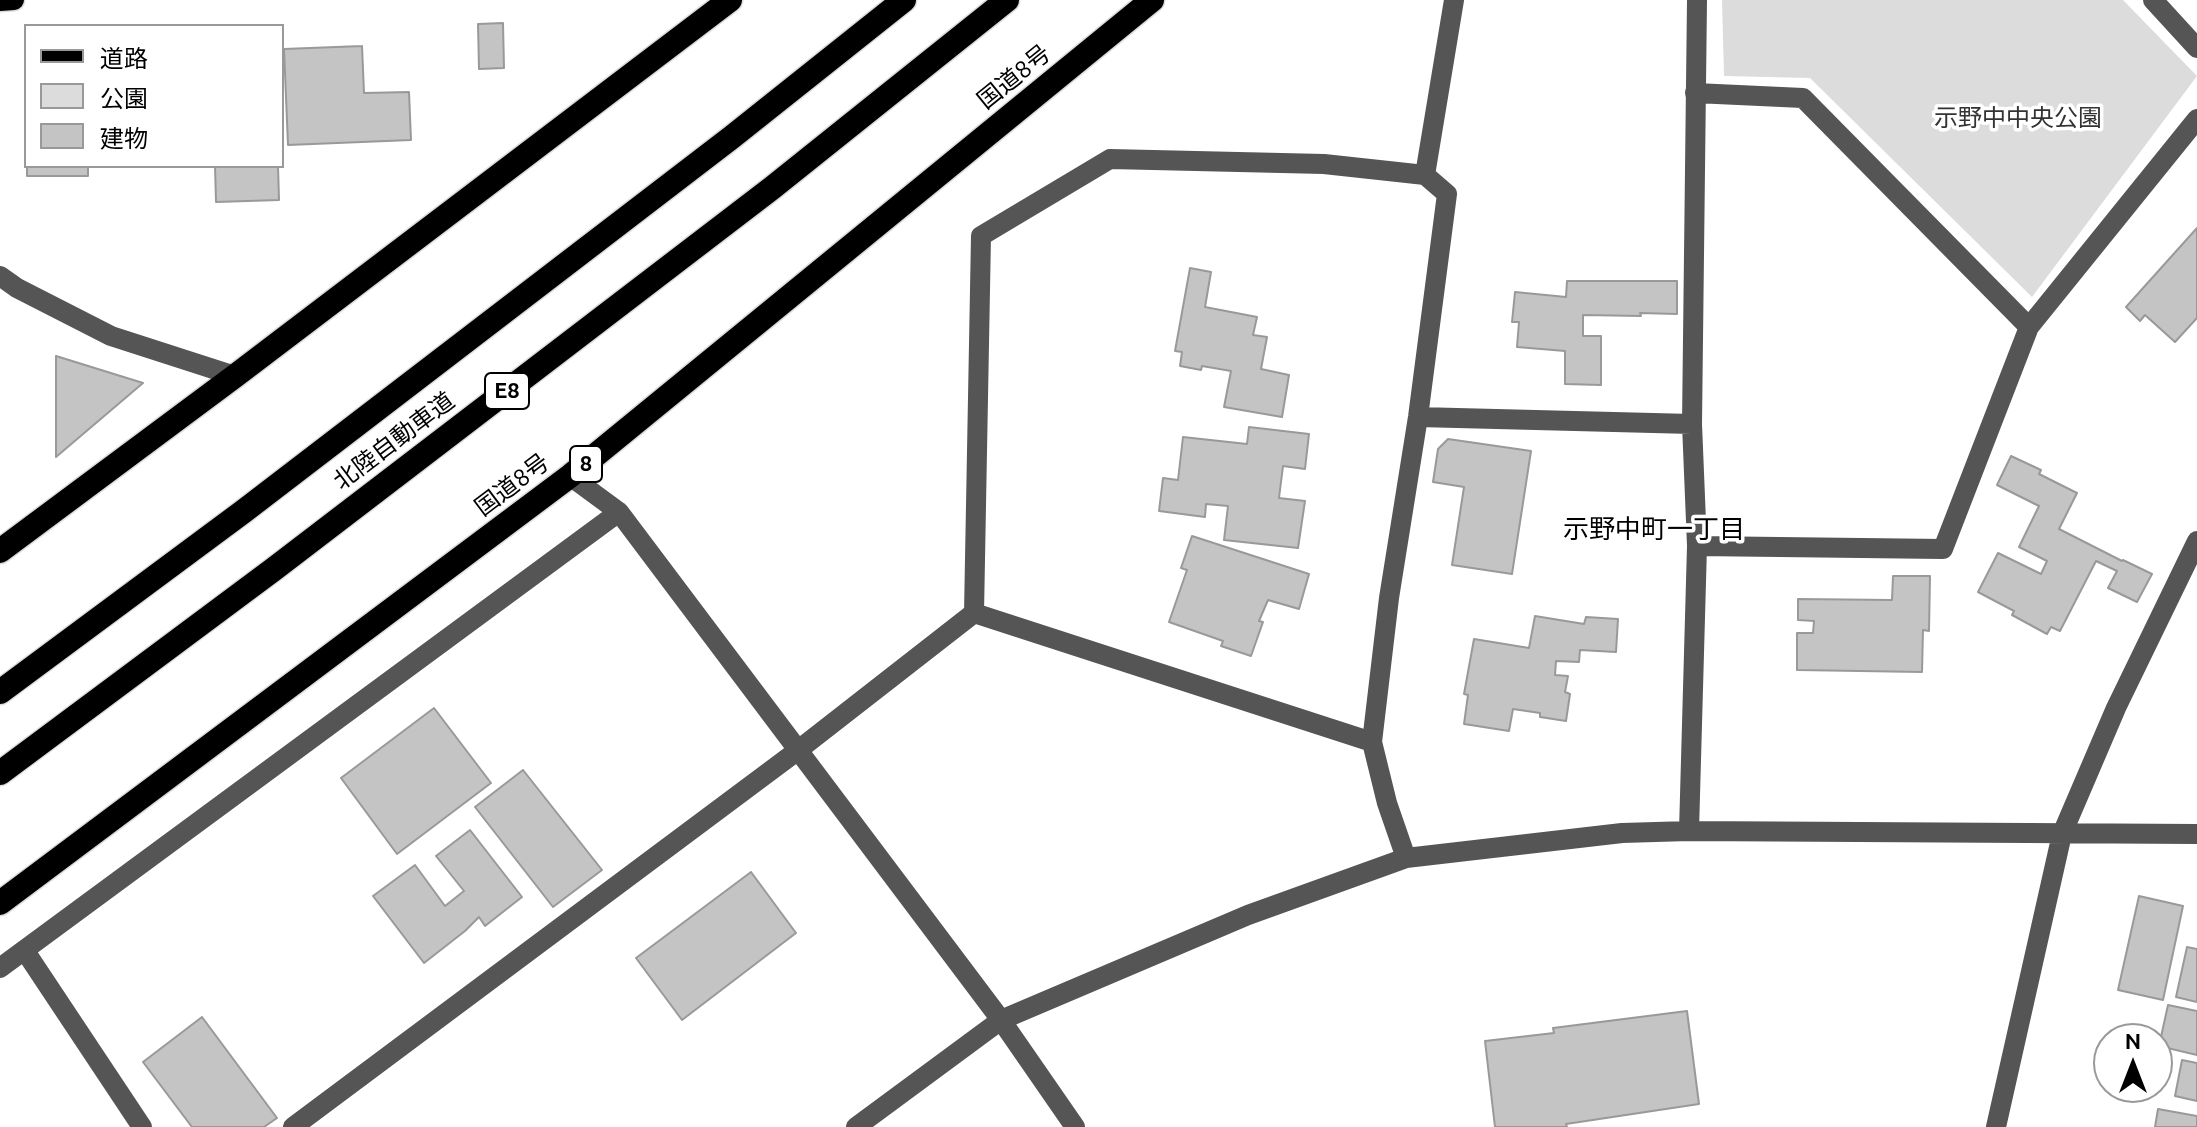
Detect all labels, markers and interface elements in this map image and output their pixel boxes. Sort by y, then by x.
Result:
legend [24,24,284,168]
street label: 国道8号 [972,39,1056,115]
text: 道路 [100,45,148,72]
text: 公園 [100,85,148,112]
park label: 示野中中央公園 [1934,104,2102,132]
text: 建物 [100,125,148,152]
road number: E8 [485,373,529,409]
street label: 北陸自動車道 [328,386,460,496]
road number: 8 [570,446,602,482]
street label: 国道8号 [469,448,555,522]
district label: 示野中町一丁目 [1563,513,1745,545]
north arrow [2093,1023,2173,1103]
text: N [2125,1028,2141,1053]

